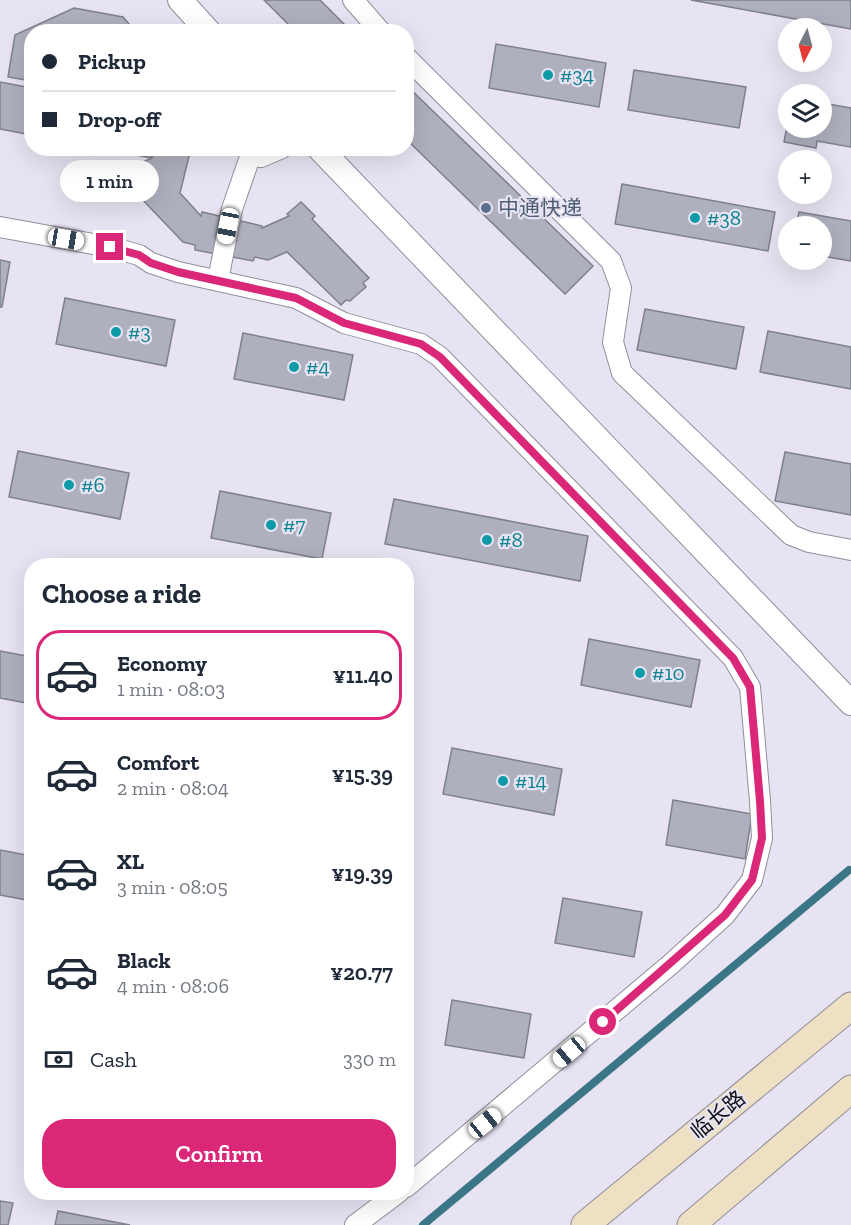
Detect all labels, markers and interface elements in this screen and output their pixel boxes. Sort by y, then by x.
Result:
north arrow [778,18,832,72]
map controls [778,18,832,270]
text: Pickup [78,48,146,75]
place label: #34 [560,62,594,87]
marker: #34 [541,68,555,82]
button: layers [778,84,832,138]
text: Drop-off [78,106,160,133]
button: + [778,150,832,204]
callout: 1 min [60,160,160,202]
text: 1 min [86,169,133,193]
place label: 中通快递 [498,195,582,220]
marker: 中通快递 [479,201,493,215]
place label: #38 [707,205,741,230]
car [216,207,240,245]
marker: #38 [688,211,702,225]
button: − [778,216,832,270]
car [47,227,85,251]
route end [96,233,123,260]
place label: #3 [128,319,151,344]
marker: #3 [109,325,123,339]
place label: #4 [306,354,330,379]
marker: #4 [287,360,301,374]
place label: #6 [81,472,105,497]
marker: #6 [62,478,76,492]
place label: #7 [283,512,305,537]
marker: #7 [264,518,278,532]
place label: #8 [499,527,523,552]
marker: #8 [480,533,494,547]
text: Choose a ride [42,578,201,610]
icon: car [45,648,99,702]
text: Economy [117,650,207,677]
place label: #10 [652,660,685,685]
text: ¥11.40 [333,662,393,689]
marker: #10 [633,666,647,680]
text: 1 min · 08:03 [117,677,225,701]
icon: car [45,747,99,801]
text: Comfort [117,749,199,776]
text: ¥15.39 [332,761,393,788]
place label: #14 [515,768,547,793]
marker: #14 [496,774,510,788]
text: 2 min · 08:04 [117,776,229,800]
icon: car [45,846,99,900]
text: XL [117,848,144,875]
text: ¥19.39 [332,860,393,887]
text: 3 min · 08:05 [117,875,228,899]
icon: car [45,945,99,999]
text: Black [117,947,171,974]
text: ¥20.77 [330,959,393,986]
text: 4 min · 08:06 [117,974,229,998]
route start [589,1008,616,1035]
car [549,1034,589,1070]
icon: cash [42,1043,75,1076]
text: Cash [90,1046,137,1073]
text: 330 m [343,1047,396,1071]
street label: 临长路 [685,1085,750,1144]
car [465,1105,505,1141]
button: Confirm [42,1119,396,1188]

